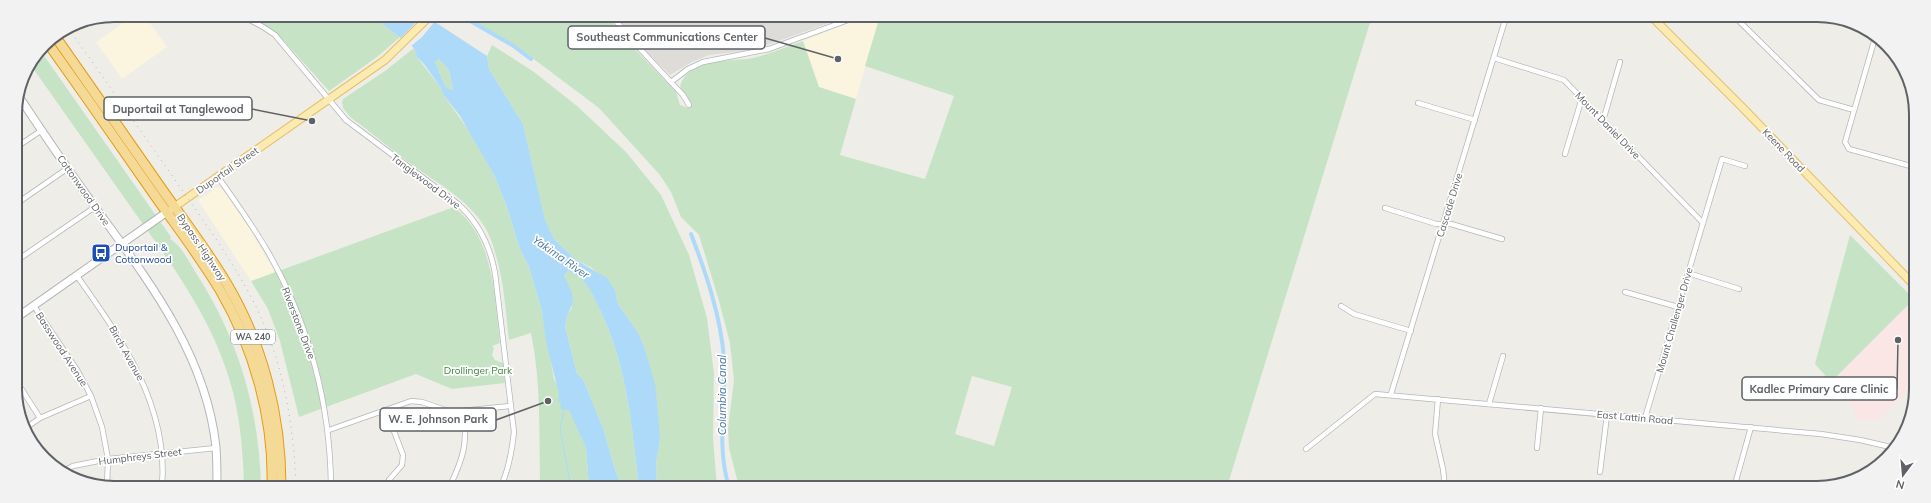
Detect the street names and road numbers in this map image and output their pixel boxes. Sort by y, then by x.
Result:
street label: Mount Daniel Drive [1572,89,1643,162]
street label: Keene Road [1760,126,1808,175]
street label: Duportail Street [194,144,261,197]
street label: Tanglewood Drive [388,151,463,212]
street label: Cottonwood Drive [54,152,113,228]
street label: Cascade Drive [1434,171,1465,239]
street label: Bypass Highway [174,211,229,284]
street label: Mount Challenger Drive [1653,266,1696,374]
street label: Riverstone Drive [279,286,318,361]
street label: Basswood Avenue [33,310,90,389]
street label: Birch Avenue [106,323,147,383]
road number: WA 240 [231,330,275,344]
street label: East Lattin Road [1596,408,1674,427]
street label: Humphreys Street [98,445,183,468]

